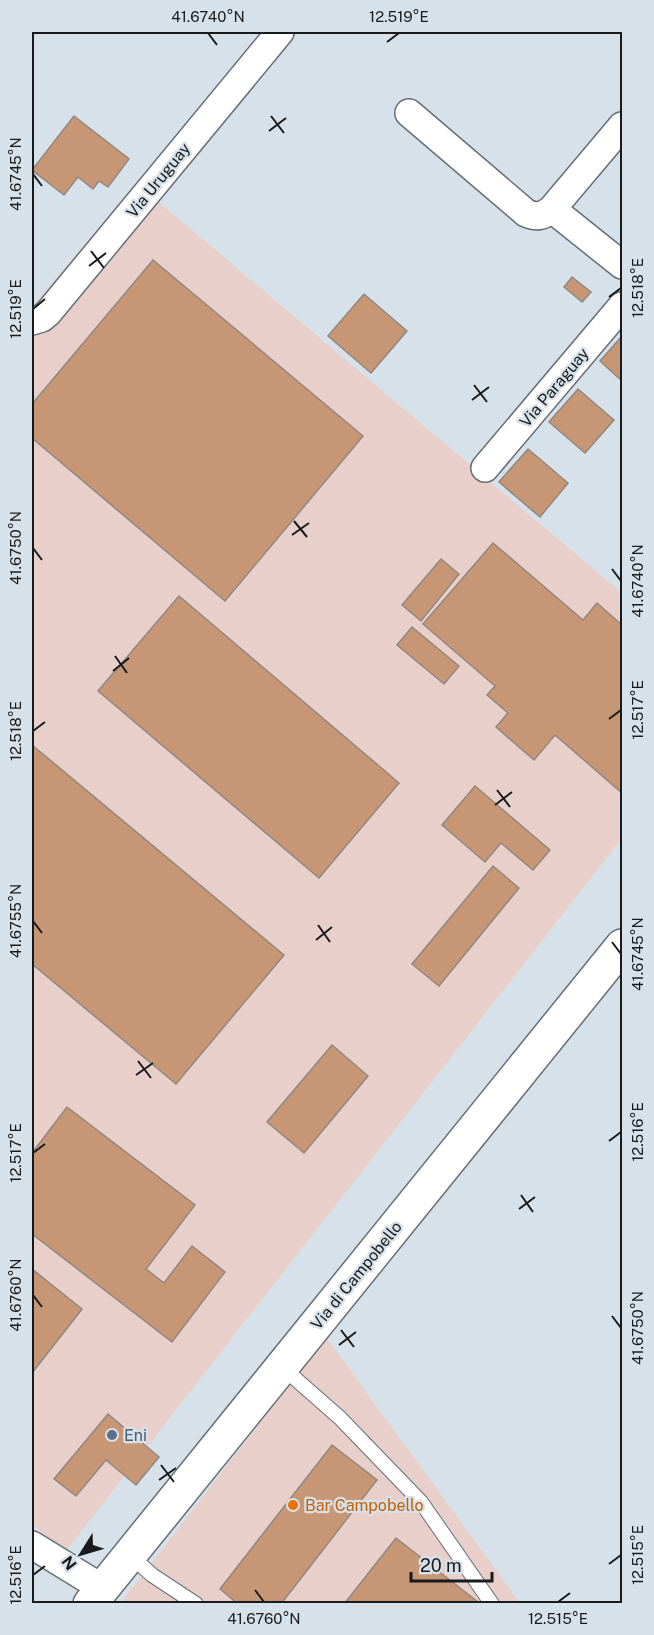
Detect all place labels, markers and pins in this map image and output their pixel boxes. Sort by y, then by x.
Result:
place label: Eni [124,1426,147,1445]
marker: Eni [105,1428,119,1442]
place label: Bar Campobello [305,1496,424,1515]
marker: Bar Campobello [286,1498,300,1512]

